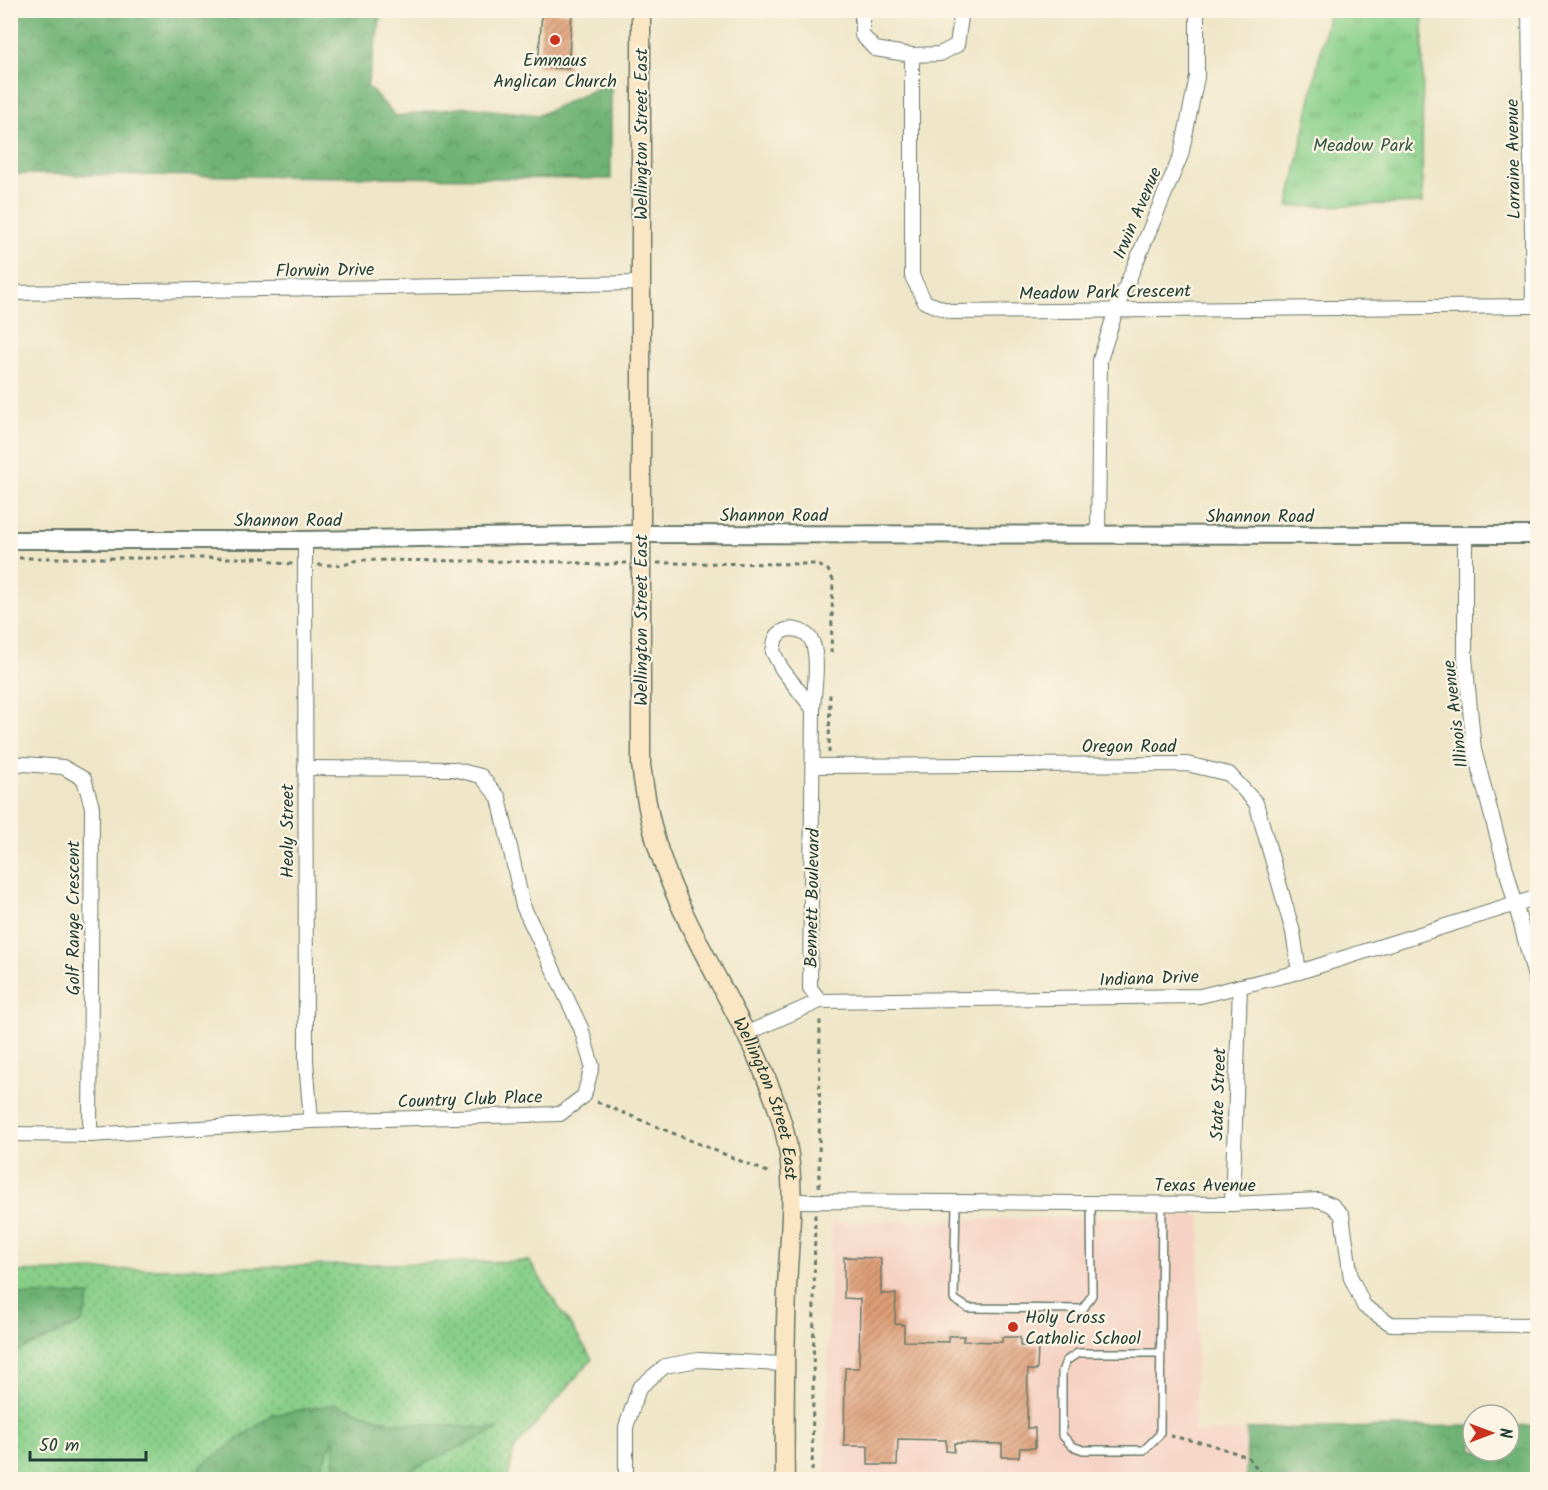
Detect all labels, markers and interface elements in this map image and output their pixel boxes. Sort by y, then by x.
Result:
marker: Emmaus Anglican Church [548,33,562,47]
place label: Emmaus Anglican Church [493,47,617,97]
street label: Wellington Street East [628,47,657,220]
street label: Lorraine Avenue [1499,98,1530,219]
park label: Meadow Park [1313,132,1413,161]
street label: Irwin Avenue [1106,163,1171,264]
street label: Florwin Drive [275,256,375,287]
street label: Meadow Park Crescent [1019,277,1192,310]
street label: Shannon Road [720,502,829,531]
street label: Shannon Road [1206,503,1315,532]
street label: Shannon Road [234,507,343,536]
street label: Wellington Street East [628,533,657,706]
street label: Illinois Avenue [1435,658,1477,769]
street label: Oregon Road [1082,733,1177,762]
street label: Healy Street [274,783,303,878]
street label: Bennett Boulevard [798,827,829,968]
street label: Golf Range Crescent [60,839,89,996]
street label: Indiana Drive [1099,963,1199,996]
street label: Wellington Street East [724,1012,804,1182]
street label: State Street [1203,1046,1236,1141]
street label: Country Club Place [397,1083,543,1118]
street label: Texas Avenue [1154,1172,1256,1201]
place label: Holy Cross Catholic School [1025,1304,1141,1354]
marker: Holy Cross Catholic School [1006,1320,1020,1334]
north arrow [1461,1403,1521,1463]
scale bar [30,1424,146,1462]
text: N [1492,1428,1517,1438]
text: 50 m [39,1432,79,1461]

